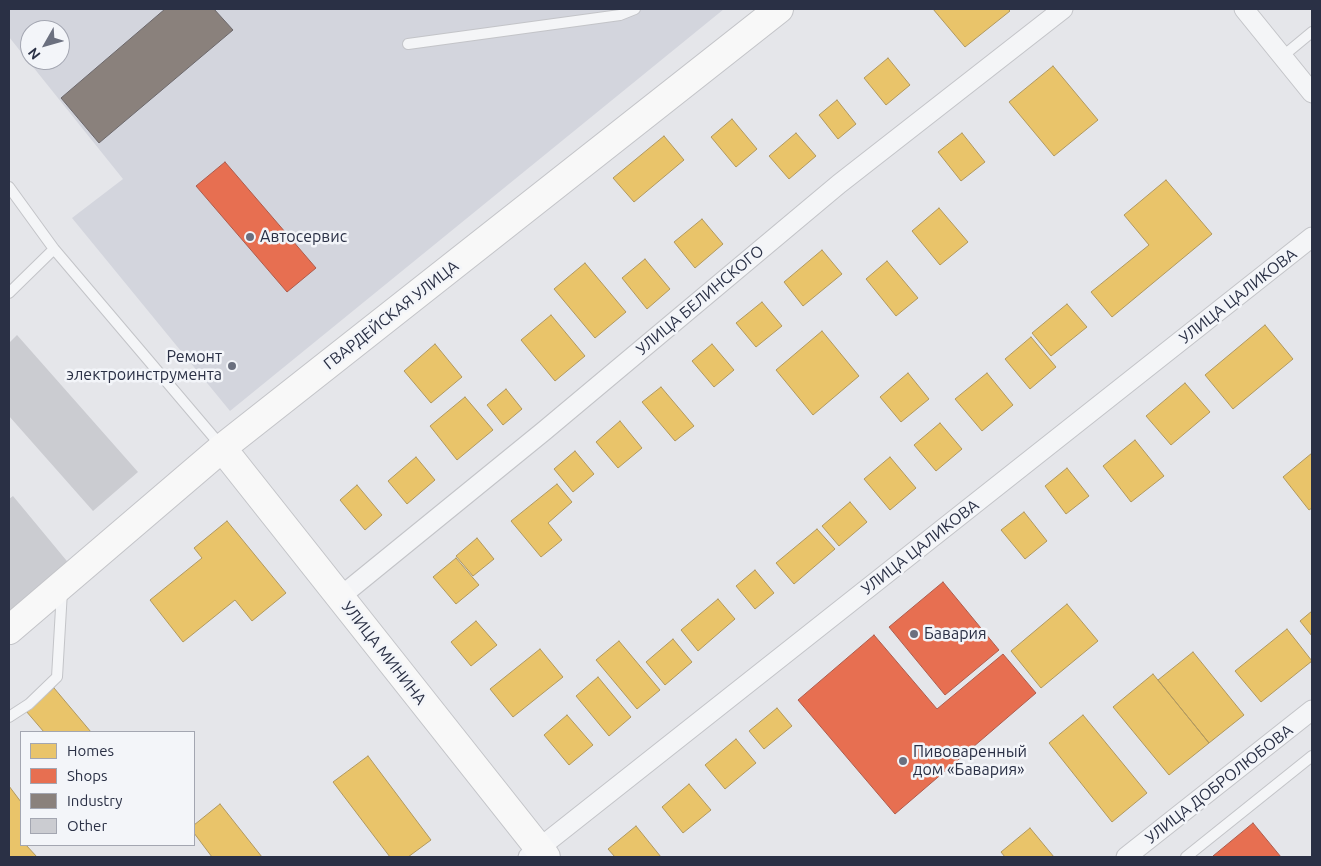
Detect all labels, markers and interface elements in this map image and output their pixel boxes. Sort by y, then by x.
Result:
north arrow [20,20,70,70]
text: N [24,45,43,63]
place label: Автосервис [260,227,347,247]
marker: Автосервис [244,231,256,243]
street label: УЛИЦА БЕЛИНСКОГО [632,241,768,359]
street label: УЛИЦА ЦАЛИКОВА [1176,244,1300,348]
street label: ГВАРДЕЙСКАЯ УЛИЦА [320,256,462,374]
place label: Ремонт электроинструмента [66,347,222,385]
marker: Ремонт электроинструмента [226,360,238,372]
street label: УЛИЦА ЦАЛИКОВА [858,495,982,599]
street label: УЛИЦА МИНИНА [338,597,430,709]
place label: Бавария [924,624,987,644]
marker: Бавария [908,628,920,640]
street label: УЛИЦА ДОБРОЛЮБОВА [1141,720,1297,848]
legend [20,731,195,846]
text: Homes [67,742,114,759]
place label: Пивоваренный дом «Бавария» [913,742,1027,780]
marker: Пивоваренный дом «Бавария» [897,755,909,767]
text: Shops [67,767,108,784]
text: Industry [67,792,122,809]
text: Other [67,817,107,834]

